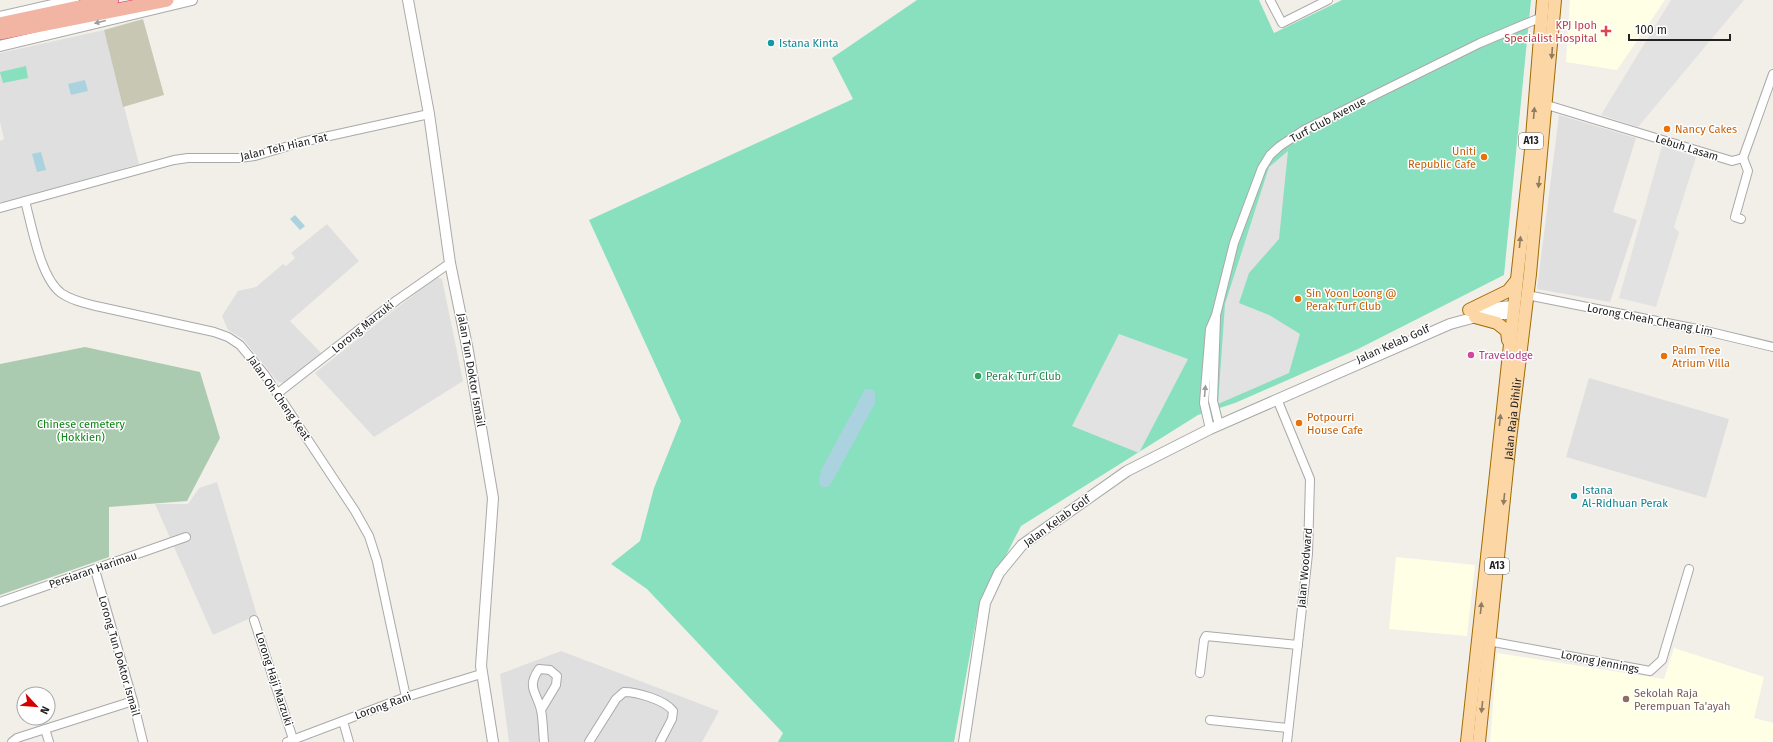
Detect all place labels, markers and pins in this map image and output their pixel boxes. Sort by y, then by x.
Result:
place label: KPJ Ipoh Specialist Hospital [1504,19,1597,45]
marker: KPJ Ipoh Specialist Hospital [1600,25,1612,37]
place label: Istana Kinta [779,37,839,50]
marker: Istana Kinta [766,38,776,48]
place label: Nancy Cakes [1675,123,1737,136]
marker: Nancy Cakes [1662,124,1672,134]
place label: Uniti Republic Cafe [1408,145,1476,171]
marker: Uniti Republic Cafe [1479,152,1489,162]
place label: Sin Yoon Loong @ Perak Turf Club [1306,287,1396,313]
marker: Sin Yoon Loong @ Perak Turf Club [1293,294,1303,304]
place label: Palm Tree Atrium Villa [1672,344,1730,370]
place label: Travelodge [1479,349,1533,362]
marker: Travelodge [1466,350,1476,360]
marker: Palm Tree Atrium Villa [1659,351,1669,361]
place label: Perak Turf Club [986,370,1061,383]
marker: Perak Turf Club [973,371,983,381]
place label: Potpourri House Cafe [1307,411,1363,437]
marker: Potpourri House Cafe [1294,418,1304,428]
place label: Istana Al-Ridhuan Perak [1582,484,1668,510]
marker: Istana Al-Ridhuan Perak [1569,491,1579,501]
place label: Sekolah Raja Perempuan Ta'ayah [1634,687,1730,713]
marker: Sekolah Raja Perempuan Ta'ayah [1621,694,1631,704]

